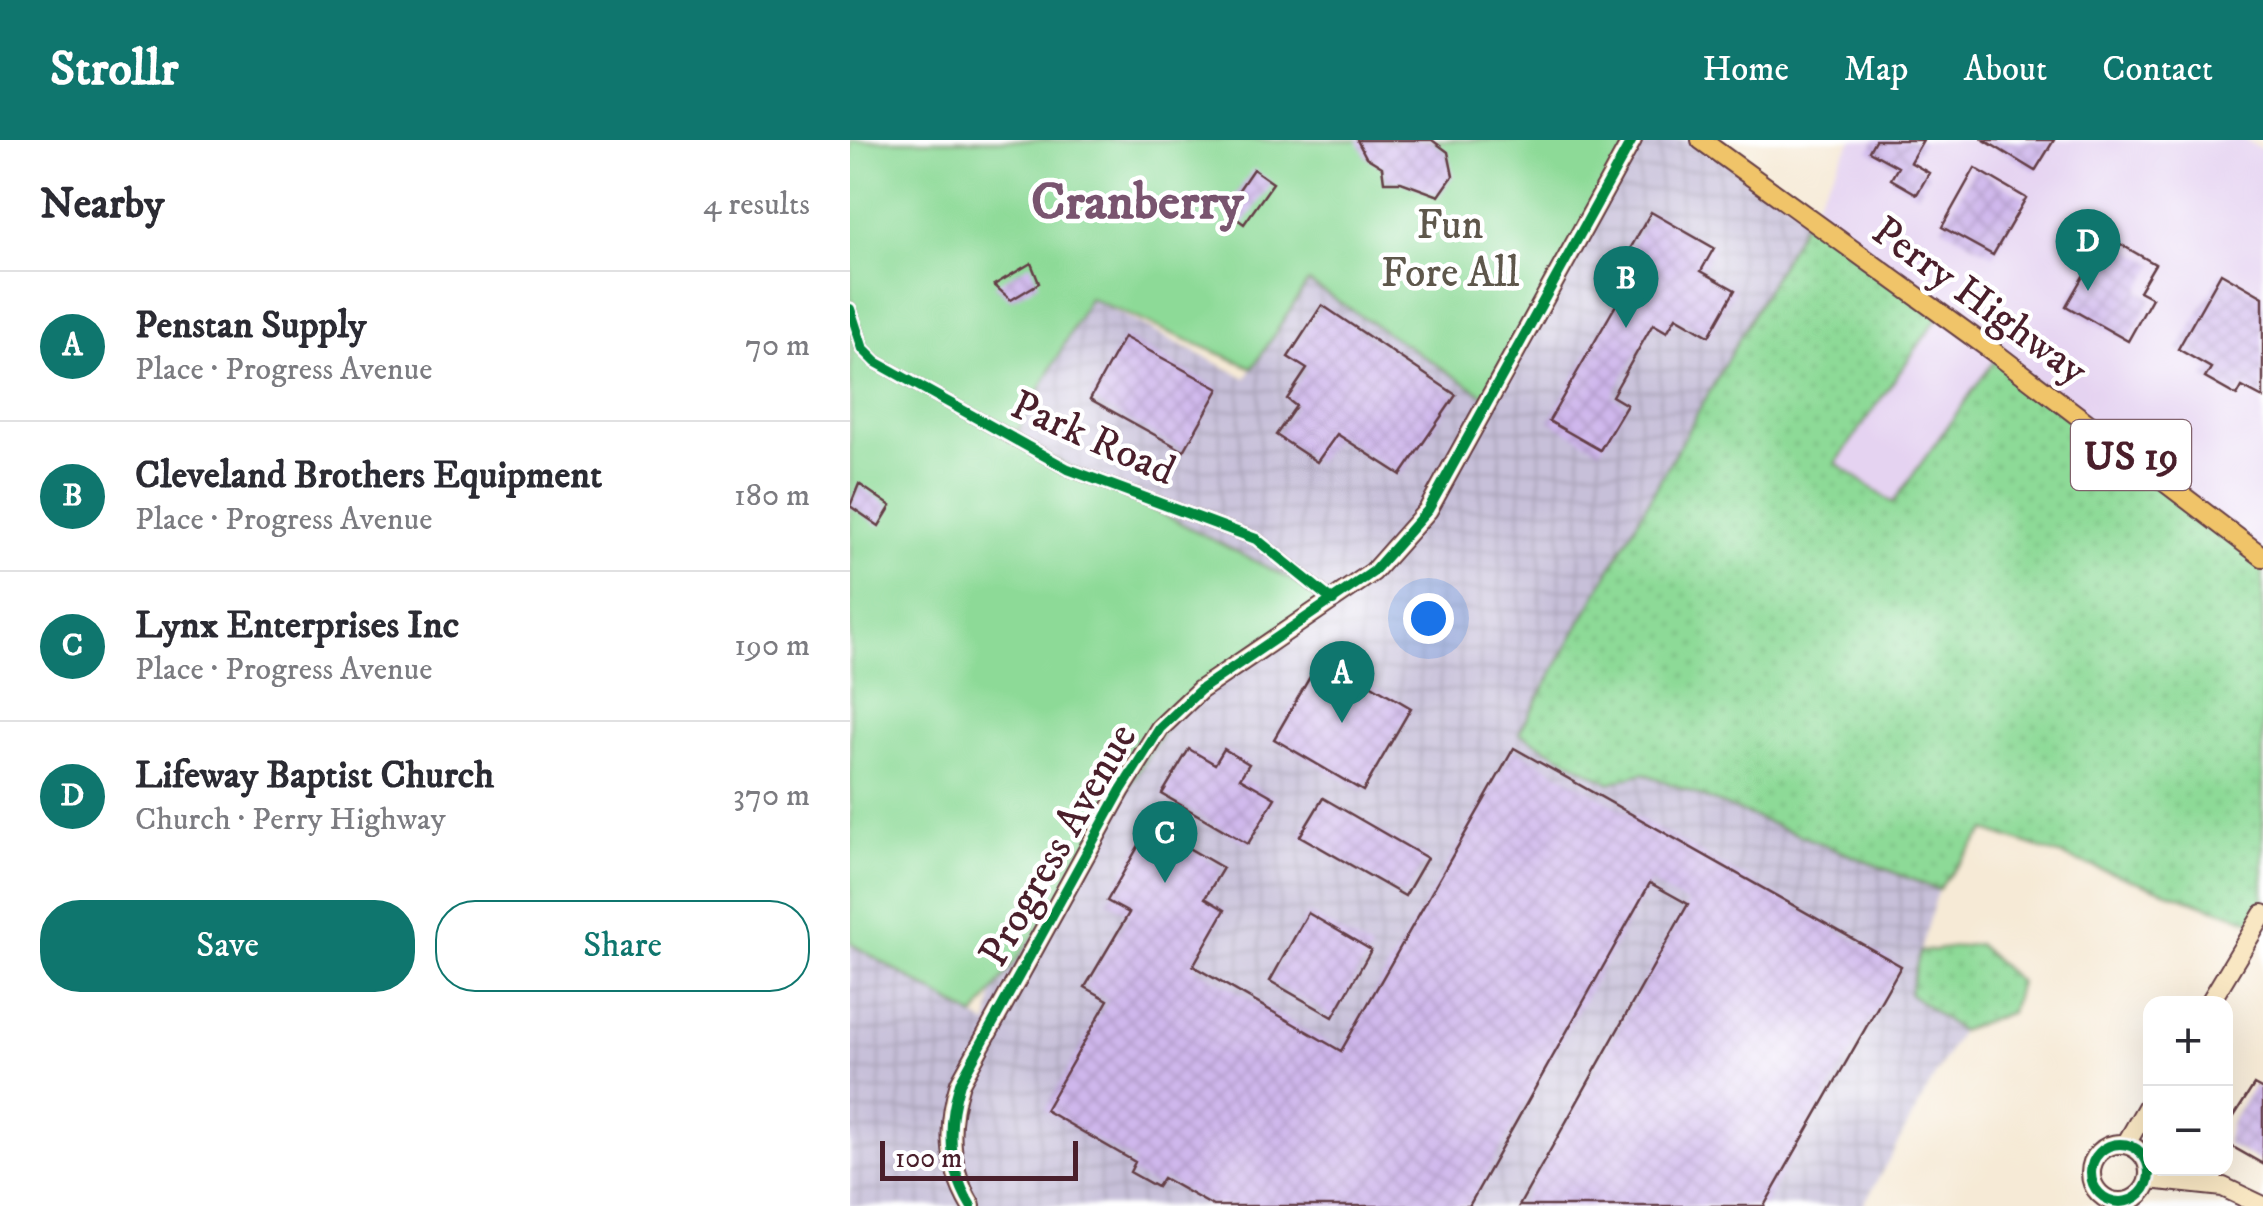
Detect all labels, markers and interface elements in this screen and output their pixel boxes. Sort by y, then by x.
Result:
text: Strollr [50,40,178,100]
text: Home [1702,48,1789,92]
text: Map [1844,48,1908,92]
text: About [1963,48,2047,92]
text: Contact [2102,48,2213,92]
district label: Cranberry [1031,171,1244,236]
text: Nearby [40,179,164,231]
text: 4 results [703,185,810,225]
park label: Fun Fore All [1381,200,1520,300]
street label: Perry Highway [1861,206,2098,398]
pin: D [2056,208,2120,291]
pin: B [1594,246,1658,328]
text: Penstan Supply [135,302,366,350]
text: A [62,326,83,366]
text: 70 m [745,326,810,366]
text: Place · Progress Avenue [135,350,432,390]
street label: Park Road [1003,380,1183,498]
road number: US 19 [2071,420,2191,490]
text: Cleveland Brothers Equipment [135,452,602,500]
text: B [62,476,83,516]
text: 180 m [734,476,810,516]
text: Place · Progress Avenue [135,500,432,540]
your location [1403,593,1454,644]
text: Lynx Enterprises Inc [135,602,459,650]
text: C [62,626,83,666]
text: 190 m [734,626,810,666]
pin: A [1310,640,1374,723]
text: Place · Progress Avenue [135,650,432,690]
street label: Progress Avenue [968,715,1149,976]
text: Lifeway Baptist Church [135,752,494,800]
text: D [61,776,84,816]
text: 370 m [733,776,810,816]
text: Church · Perry Highway [135,800,446,840]
pin: C [1132,800,1198,883]
button: Save [40,900,415,992]
button: Share [435,900,810,992]
map controls [2143,996,2233,1176]
button: + [2143,996,2233,1086]
button: − [2143,1086,2233,1176]
scale bar [880,1136,1078,1180]
text: 100 m [895,1141,962,1176]

